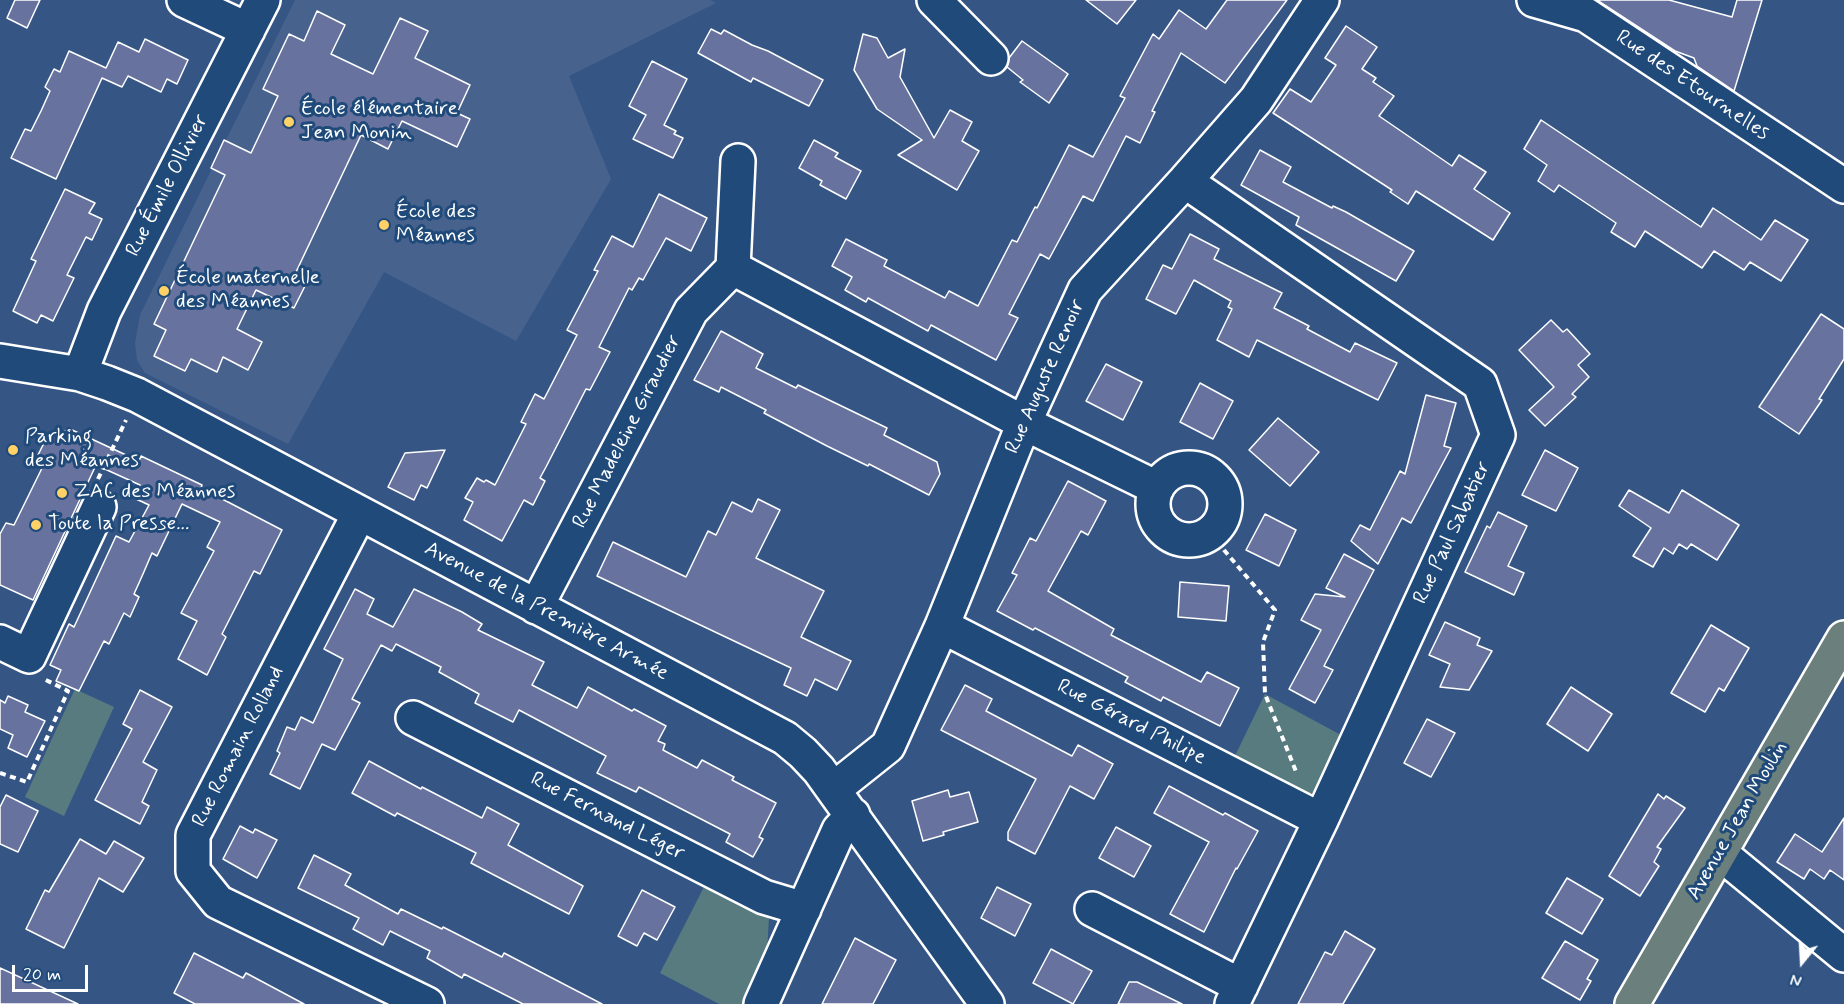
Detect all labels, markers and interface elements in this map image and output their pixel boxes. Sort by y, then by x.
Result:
street label: Rue des Etournelles [1610,25,1774,147]
place label: École élémentaire Jean Monin [301,97,458,147]
street label: Rue Émile Ollivier [121,111,215,261]
marker: École élémentaire Jean Monin [282,115,296,129]
place label: École des Méannes [396,200,476,250]
marker: École des Méannes [377,218,391,232]
place label: École maternelle des Méannes [176,266,320,316]
marker: École maternelle des Méannes [157,284,171,298]
street label: Rue Auguste Renoir [1001,296,1091,458]
street label: Rue Madeleine Giraudier [568,331,688,533]
place label: Parking des Méannes [25,425,139,475]
marker: Parking des Méannes [6,443,20,457]
street label: Rue Paul Sabatier [1409,458,1497,608]
place label: ZAC des Méannes [74,480,235,506]
marker: ZAC des Méannes [55,486,69,500]
place label: Toute la Presse... [48,512,189,538]
marker: Toute la Presse... [29,518,43,532]
street label: Avenue de la Première Armée [420,537,672,687]
street label: Rue Romain Rolland [188,662,290,832]
street label: Rue Gérard Philipe [1052,675,1210,771]
street label: Avenue Jean Moulin [1682,737,1794,905]
street label: Rue Fernand Léger [526,767,688,867]
north arrow [1772,932,1832,992]
scale bar [15,953,92,991]
text: 20 m [23,963,61,987]
text: N [1788,968,1805,991]

